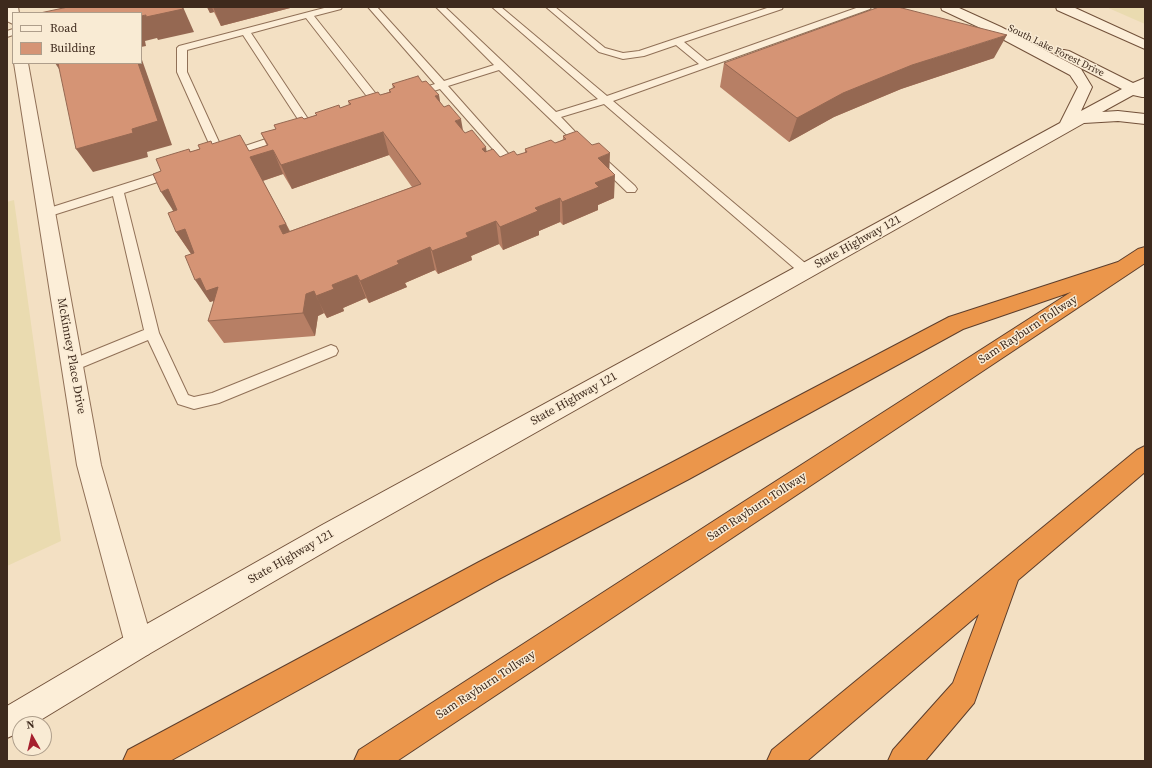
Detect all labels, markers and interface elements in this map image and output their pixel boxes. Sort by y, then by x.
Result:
legend [12,12,142,64]
text: Road [50,20,77,36]
street label: South Lake Forest Drive [1006,22,1106,80]
text: Building [50,40,95,56]
street label: State Highway 121 [812,212,904,272]
street label: Sam Rayburn Tollway [976,293,1080,367]
street label: McKinney Place Drive [54,297,88,415]
street label: State Highway 121 [528,369,620,429]
street label: Sam Rayburn Tollway [705,470,809,544]
street label: State Highway 121 [246,527,336,587]
street label: Sam Rayburn Tollway [434,648,538,722]
north arrow [12,716,52,756]
text: N [25,717,35,733]

